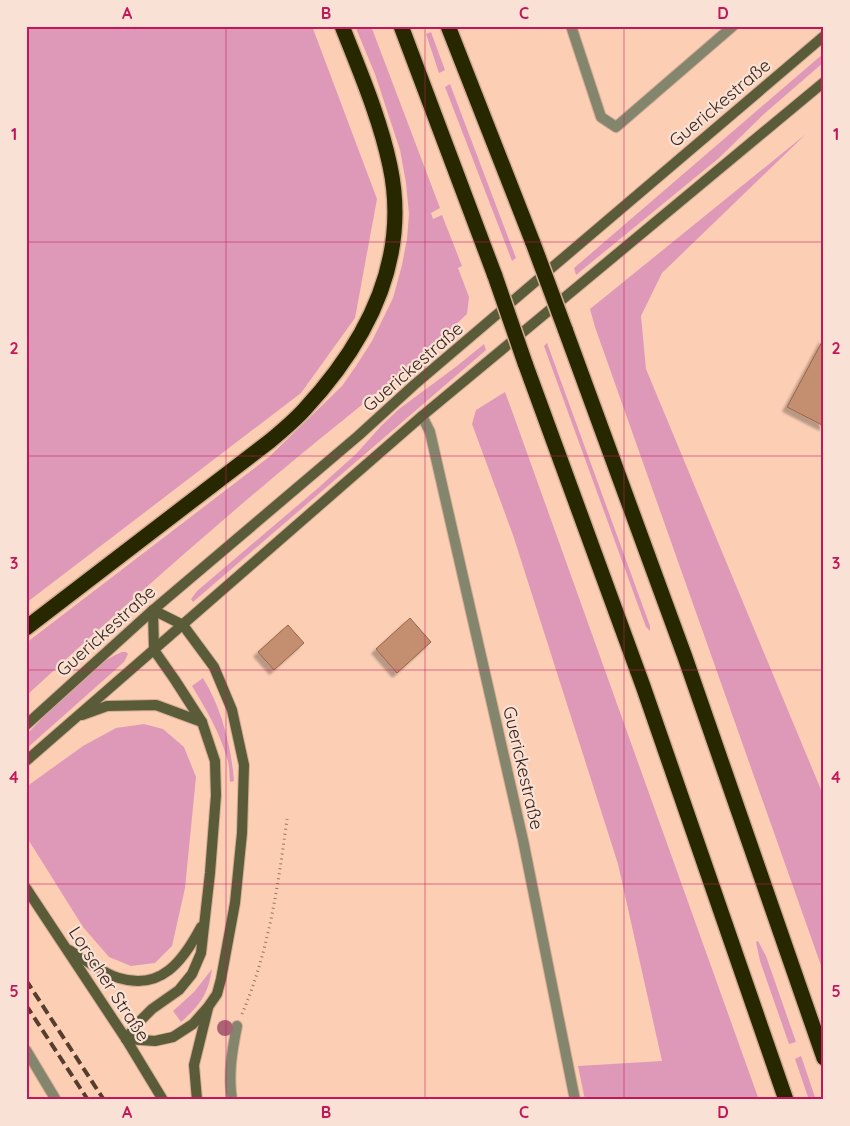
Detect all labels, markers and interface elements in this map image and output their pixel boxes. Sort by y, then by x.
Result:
text: A [122,3,133,23]
text: B [321,3,331,23]
text: C [519,3,529,23]
text: D [717,3,729,23]
street label: Guerickestraße [664,53,775,152]
text: 1 [11,124,17,144]
text: 1 [833,124,839,144]
street label: Guerickestraße [358,317,468,417]
text: 2 [9,338,19,358]
text: 2 [831,338,841,358]
text: 3 [10,553,18,573]
text: 3 [832,553,840,573]
street label: Guerickestraße [51,580,160,681]
street label: Guerickestraße [498,704,549,832]
text: 4 [9,767,19,787]
text: 4 [831,767,841,787]
street label: Lorscher Straße [64,922,155,1045]
text: 5 [9,981,19,1001]
text: 5 [831,981,841,1001]
text: A [122,1102,133,1122]
text: B [321,1102,331,1122]
text: C [519,1102,529,1122]
text: D [717,1102,729,1122]

